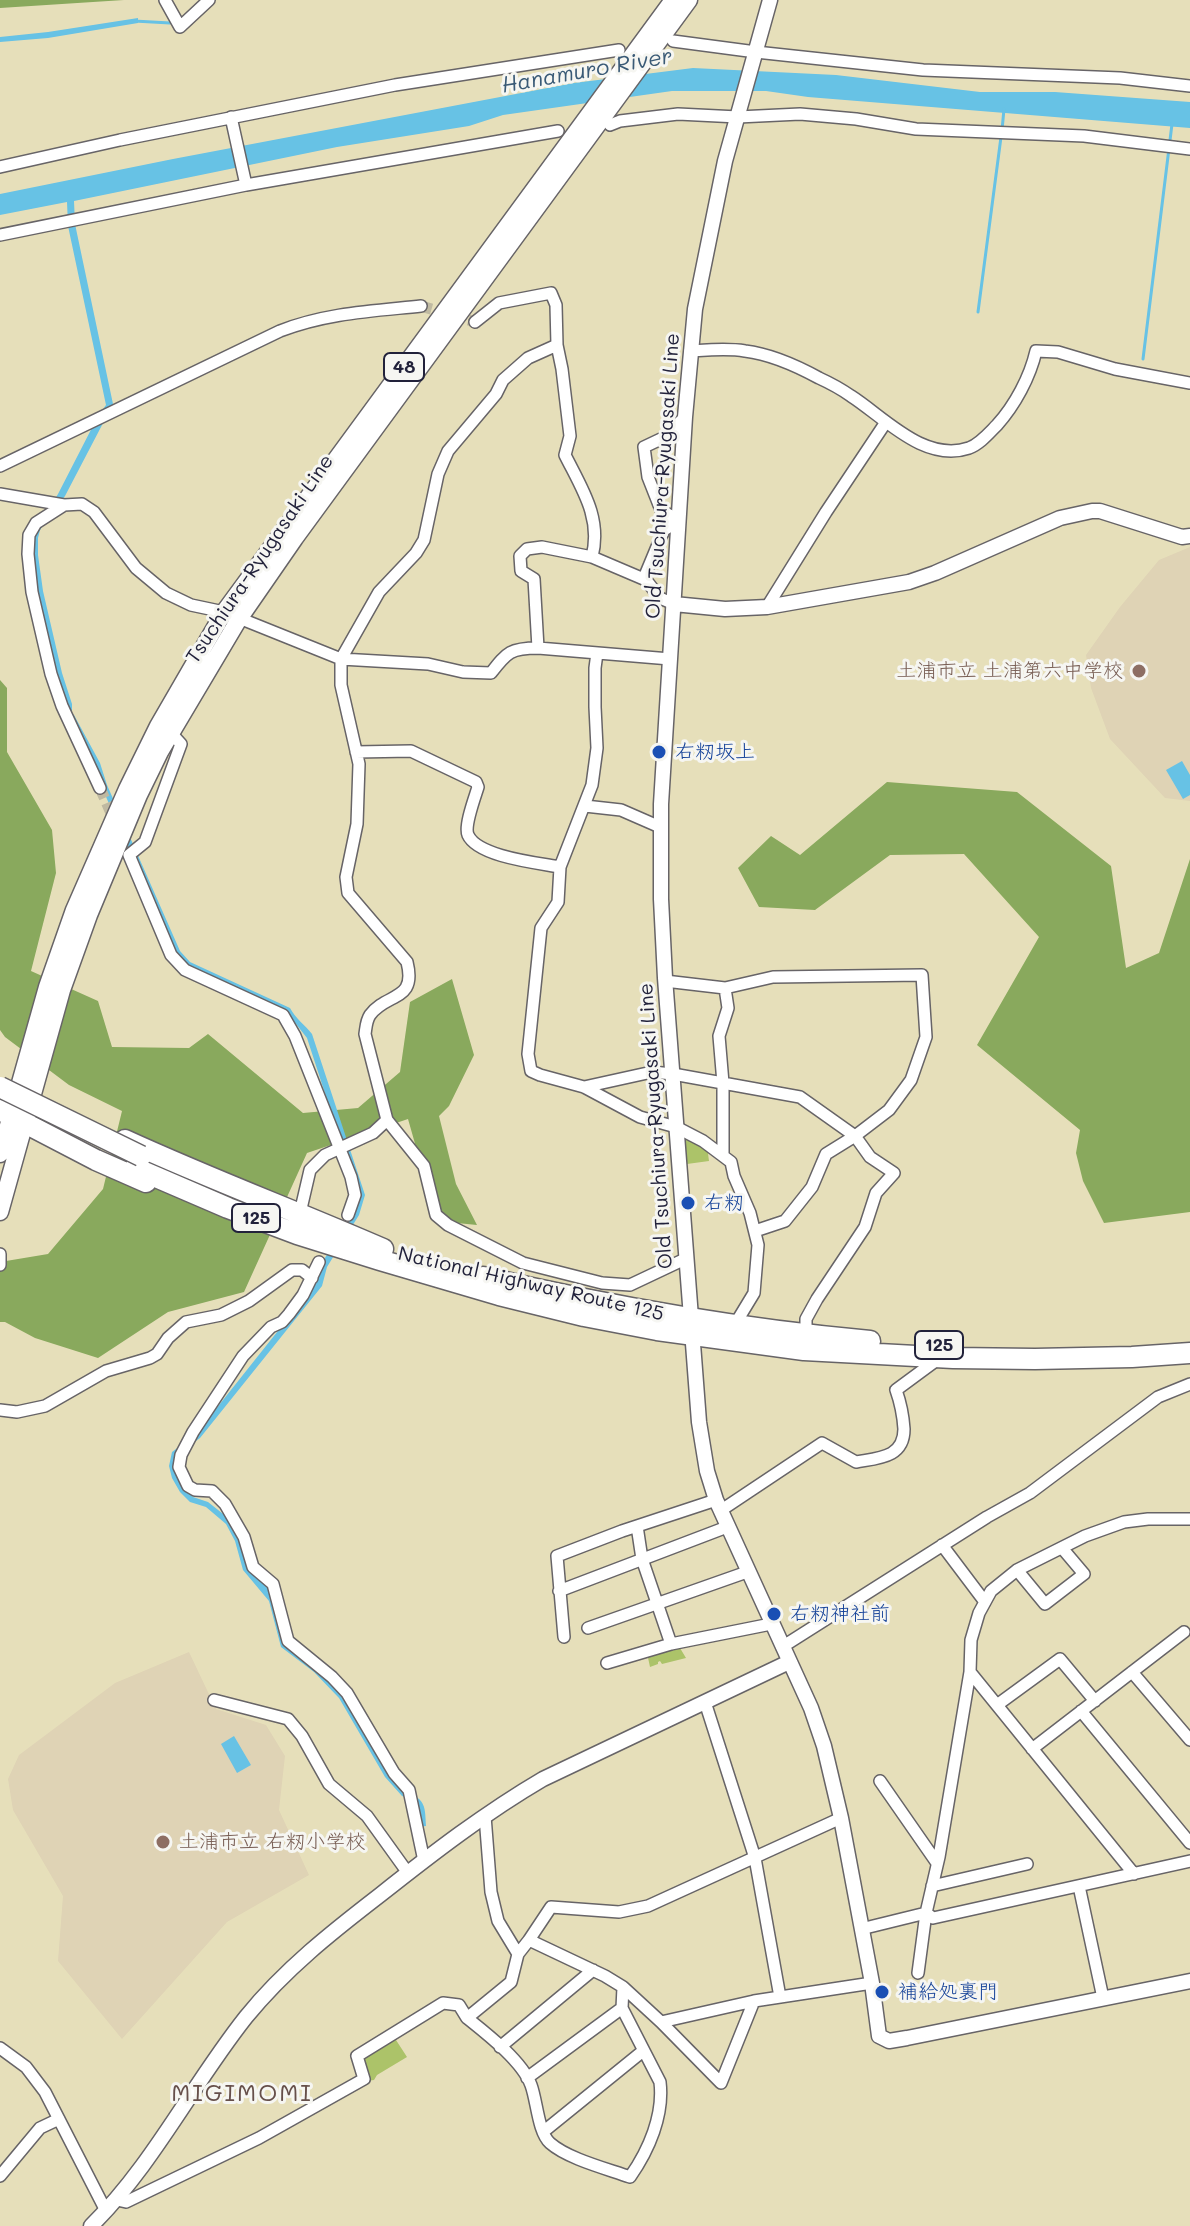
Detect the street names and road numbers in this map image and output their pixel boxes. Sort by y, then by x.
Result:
street label: Old Tsuchiura-Ryugasaki Line [641,332,685,620]
road number: 48 [384,353,424,381]
street label: Tsuchiura-Ryugasaki Line [181,450,339,668]
street label: Old Tsuchiura-Ryugasaki Line [634,982,678,1270]
road number: 125 [232,1204,280,1232]
street label: National Highway Route 125 [396,1242,666,1326]
road number: 125 [915,1331,963,1359]

